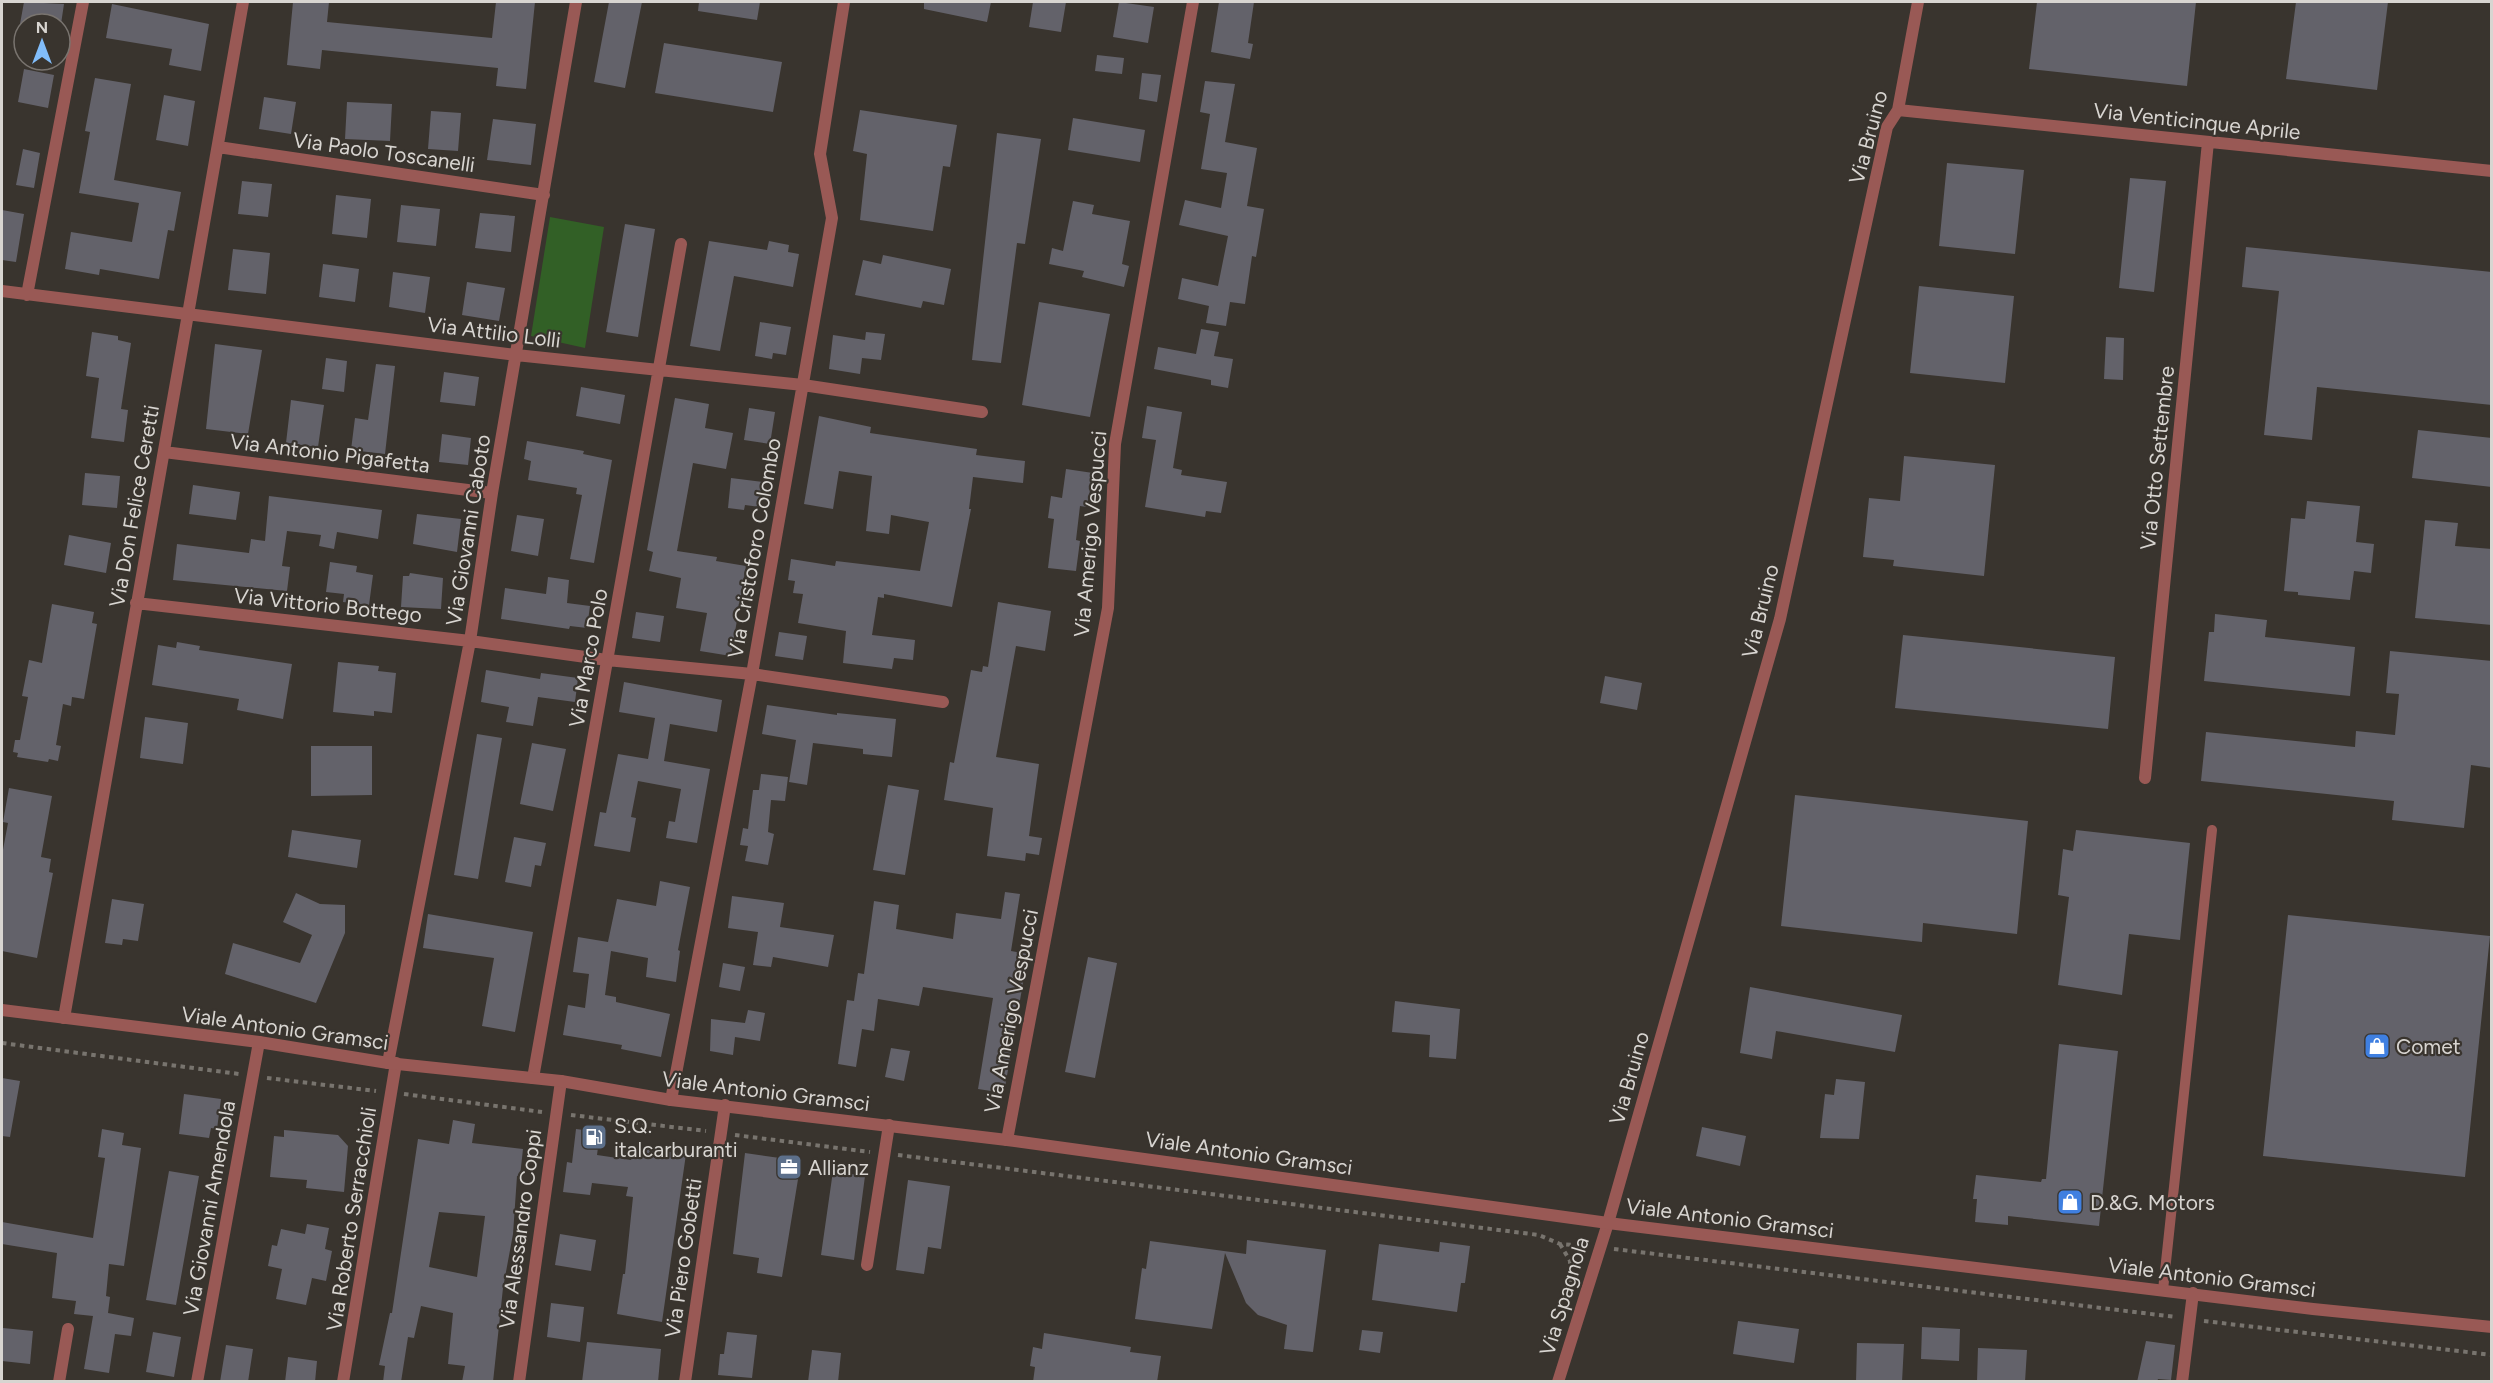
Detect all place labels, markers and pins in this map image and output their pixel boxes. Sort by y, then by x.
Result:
shop icon: Comet [2362,1031,2392,1061]
place label: Comet [2396,1034,2461,1059]
place label: S.Q. italcarburanti [614,1113,738,1162]
fuel station icon: S.Q. italcarburanti [579,1122,609,1152]
office icon: Allianz [774,1152,804,1182]
place label: Allianz [808,1155,869,1180]
shop icon: D.&G. Motors [2055,1187,2085,1217]
place label: D.&G. Motors [2090,1190,2215,1215]

